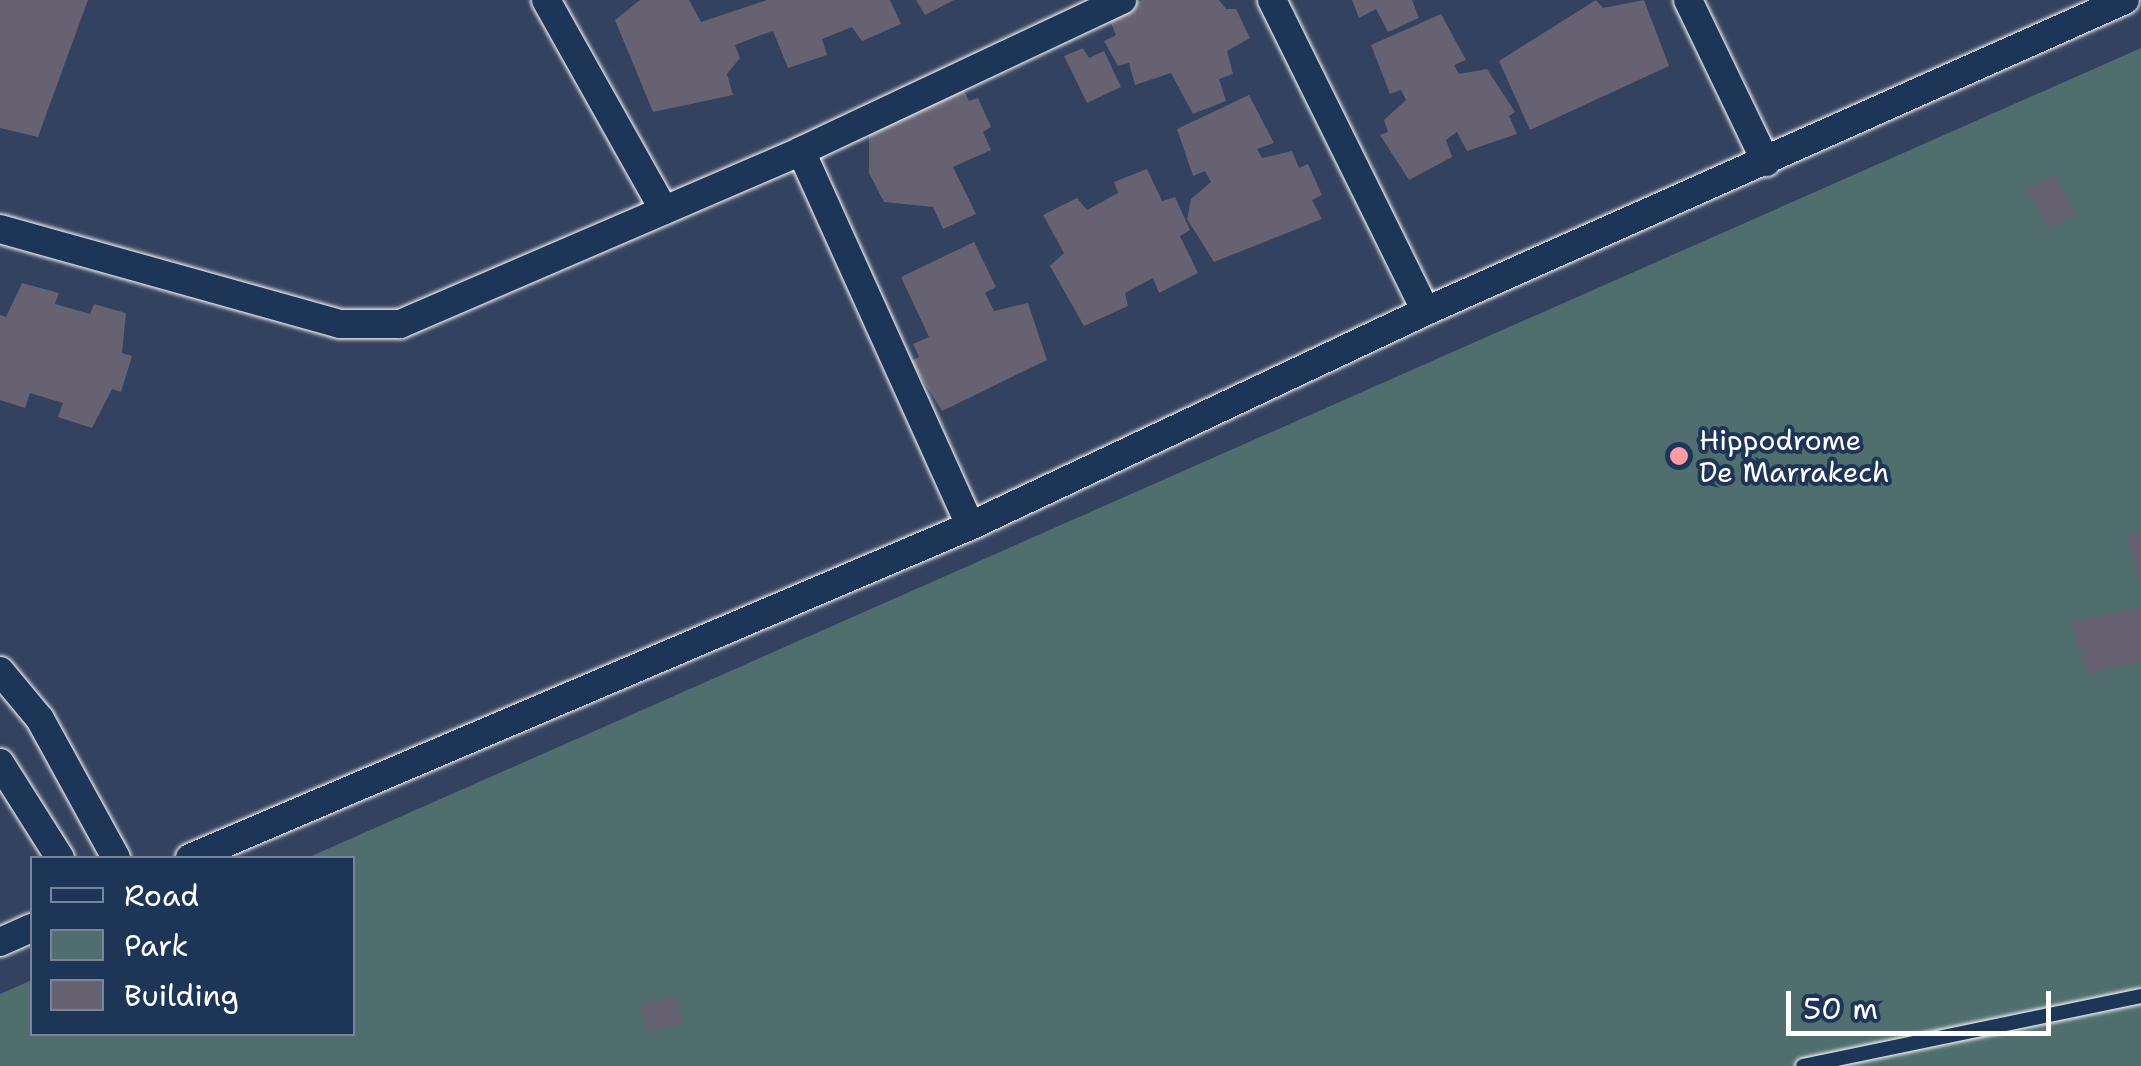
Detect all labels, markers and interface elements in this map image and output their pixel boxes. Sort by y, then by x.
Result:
place label: Hippodrome De Marrakech [1699,423,1889,489]
marker: Hippodrome De Marrakech [1668,445,1690,467]
legend [30,856,355,1036]
text: Road [124,875,199,916]
text: Park [124,925,188,966]
scale bar [1791,971,2056,1033]
text: Building [124,975,239,1016]
text: 50 m [1803,988,1878,1029]

